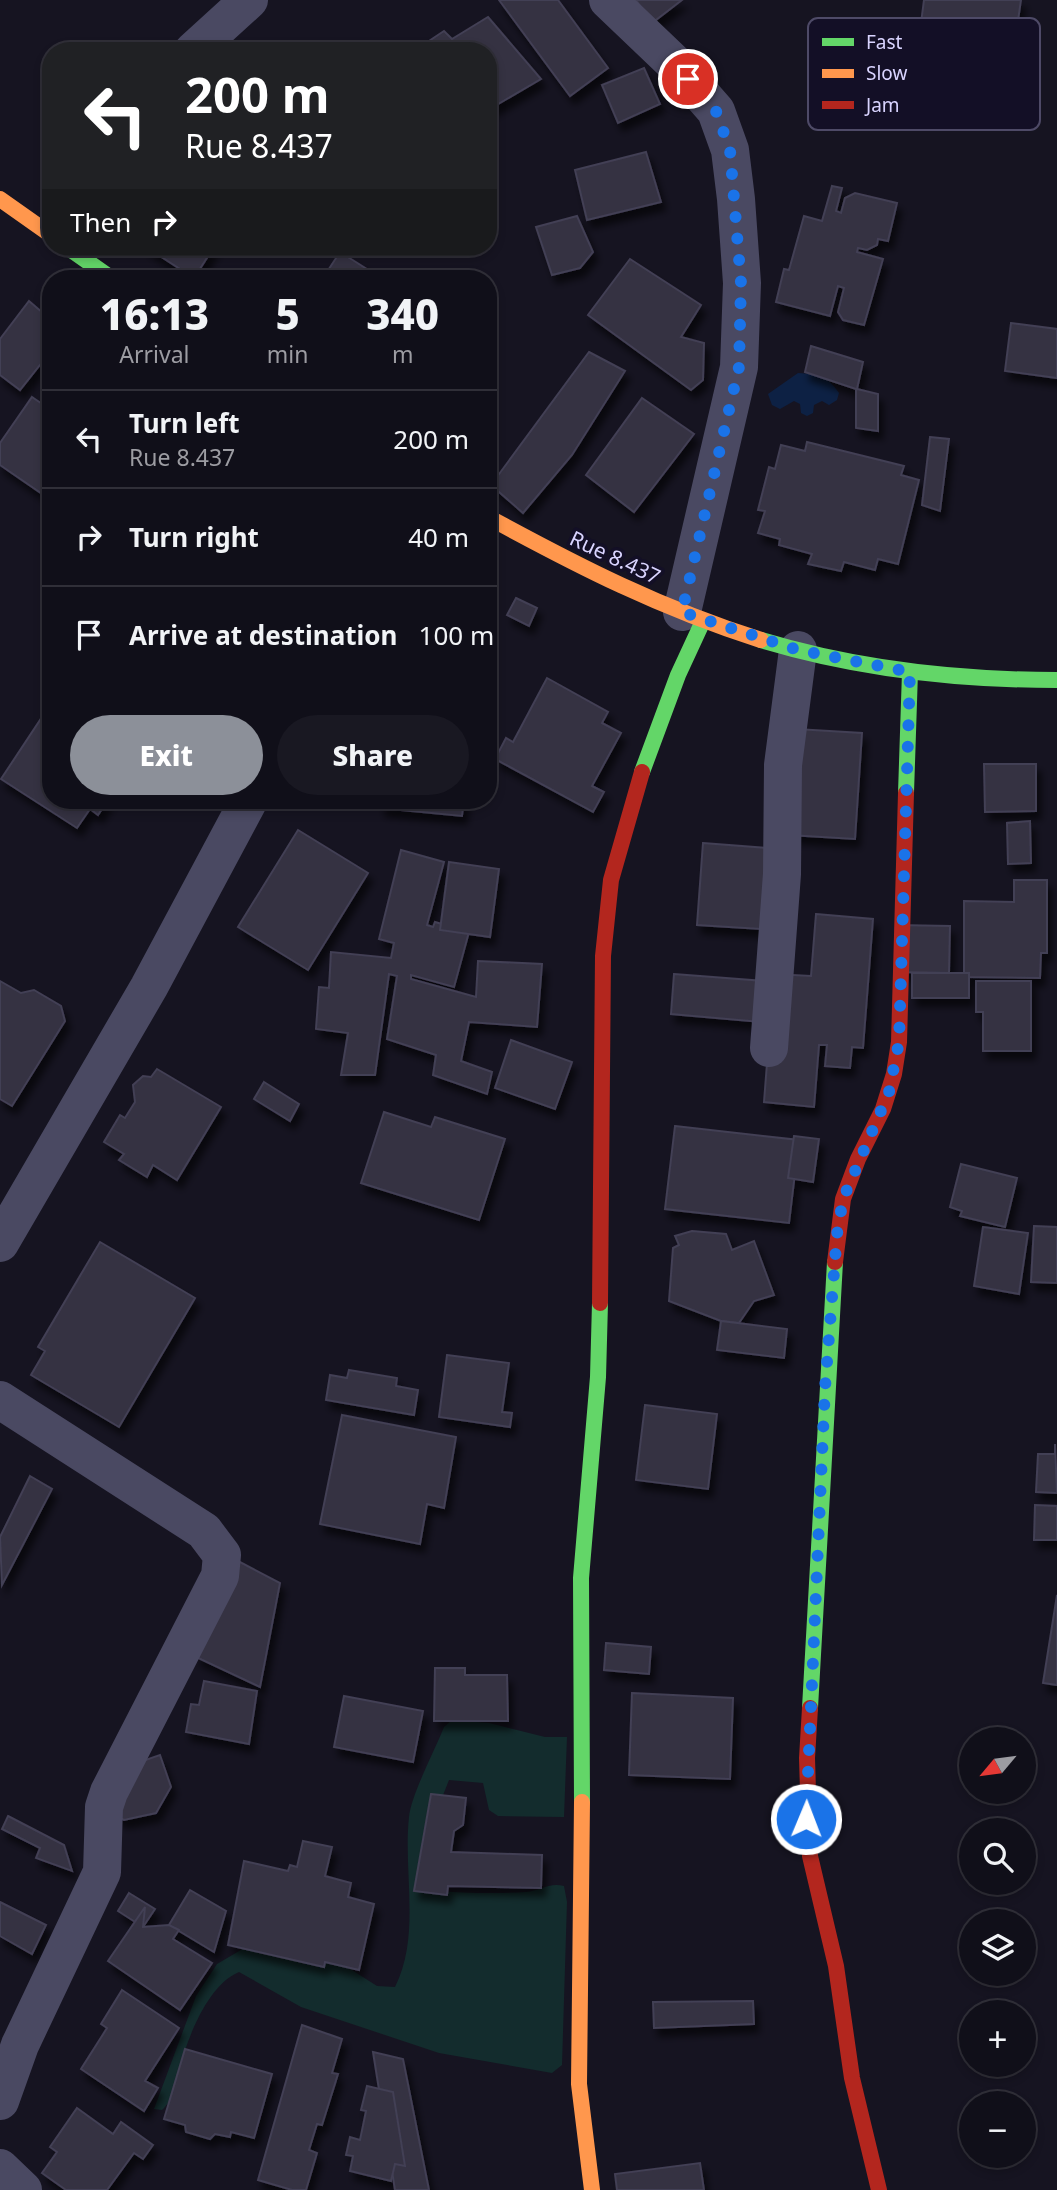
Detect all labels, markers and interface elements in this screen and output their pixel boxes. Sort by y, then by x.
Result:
legend [808,18,1040,130]
text: Fast [866,29,903,55]
pin [658,49,718,109]
icon: arrive [669,60,707,98]
text: Slow [866,60,907,86]
text: 200 m [185,61,330,127]
icon: left [70,70,161,161]
text: Jam [864,92,900,118]
text: Rue 8.437 [185,124,333,167]
icon: right [145,203,183,241]
text: Then [70,204,131,240]
text: 16:13 [100,285,209,342]
text: 5 [275,285,300,342]
text: 340 [366,285,439,342]
text: Arrival [119,338,189,370]
text: min [267,338,308,370]
text: m [392,338,413,370]
text: Turn left [129,405,240,441]
icon: left [70,420,108,458]
text: 200 m [393,421,469,457]
text: Rue 8.437 [129,441,235,473]
icon: right [70,518,108,556]
text: Turn right [129,519,259,555]
text: 40 m [408,519,469,555]
street label: Rue 8.437 [566,524,665,590]
icon: arrive [70,616,108,654]
text: Arrive at destination [129,617,398,653]
text: 100 m [419,617,494,653]
button: Exit [70,715,263,795]
button: Share [277,715,469,795]
north arrow [959,1727,1036,1804]
map controls [959,1727,1036,2168]
position arrow [769,1782,843,1856]
button: search [959,1818,1036,1895]
button: layers [959,1909,1036,1986]
button: + [959,2000,1036,2077]
button: − [959,2091,1036,2168]

